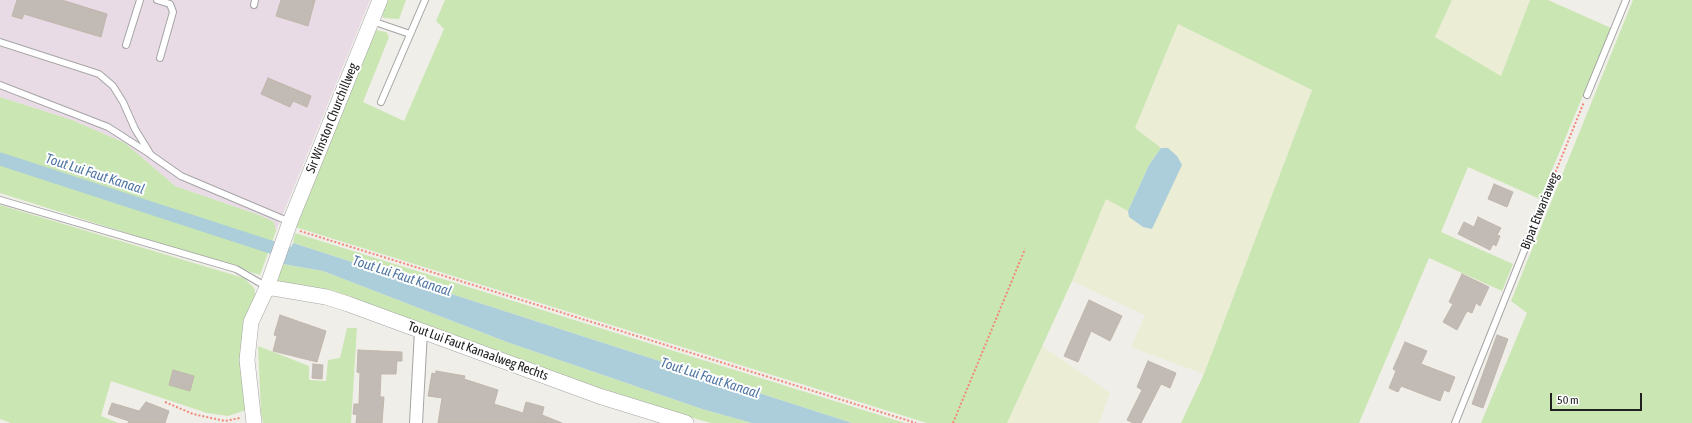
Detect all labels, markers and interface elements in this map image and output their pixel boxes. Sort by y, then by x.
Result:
street label: Sir Winston Churchillweg [303,61,361,175]
water label: Tout Lui Faut Kanaal [43,150,147,198]
street label: Bipat Etwariaweg [1517,170,1563,252]
water label: Tout Lui Faut Kanaal [350,252,454,300]
street label: Tout Lui Faut Kanaalweg Rechts [406,318,550,384]
water label: Tout Lui Faut Kanaal [658,354,762,402]
scale bar [1552,385,1644,411]
text: 50 m [1557,393,1579,407]

